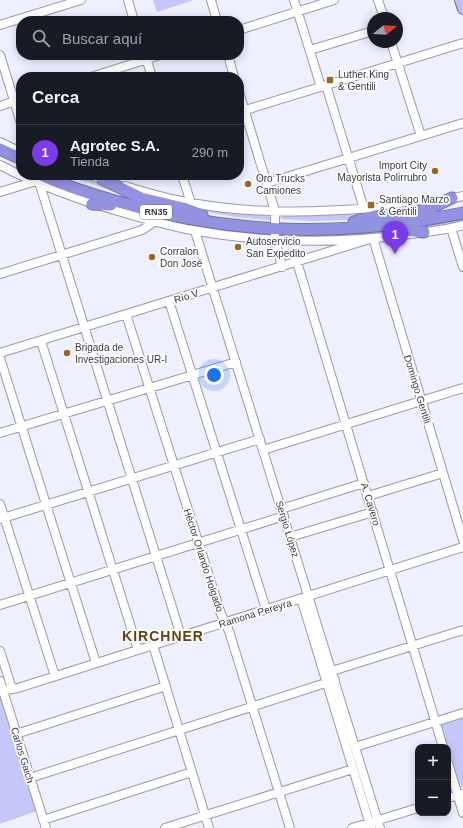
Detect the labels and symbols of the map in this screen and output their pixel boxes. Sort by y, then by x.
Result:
north arrow [367,12,403,48]
place label: Luther King & Gentili [338,69,389,92]
marker: Luther King & Gentili [325,75,335,85]
place label: Import City Mayorista Polirrubro [338,160,427,183]
marker: Import City Mayorista Polirrubro [430,166,440,176]
place label: Oro Trucks Camiones [256,173,305,196]
marker: Oro Trucks Camiones [243,179,253,189]
place label: Santiago Marzo & Gentili [379,194,449,217]
marker: Santiago Marzo & Gentili [366,200,376,210]
road number: RN35 [140,205,172,219]
pin: 1 [382,221,408,254]
place label: Autoservicio San Expedito [246,236,306,259]
marker: Autoservicio San Expedito [233,242,243,252]
place label: Corralon Don José [160,246,203,269]
marker: Corralon Don José [147,252,157,262]
street label: Río V [173,287,200,305]
place label: Brigada de Investigaciones UR-I [75,342,167,365]
marker: Brigada de Investigaciones UR-I [62,348,72,358]
street label: Domingo Gentili [402,354,433,425]
your location [204,365,224,385]
street label: A. Cavero [359,481,382,527]
street label: Sergio López [274,499,301,559]
street label: Héctor Orlando Holgado [182,507,226,614]
street label: Ramona Pereyra [217,597,293,630]
district label: KIRCHNER [122,628,204,644]
street label: Carlos Gaich [9,726,36,784]

